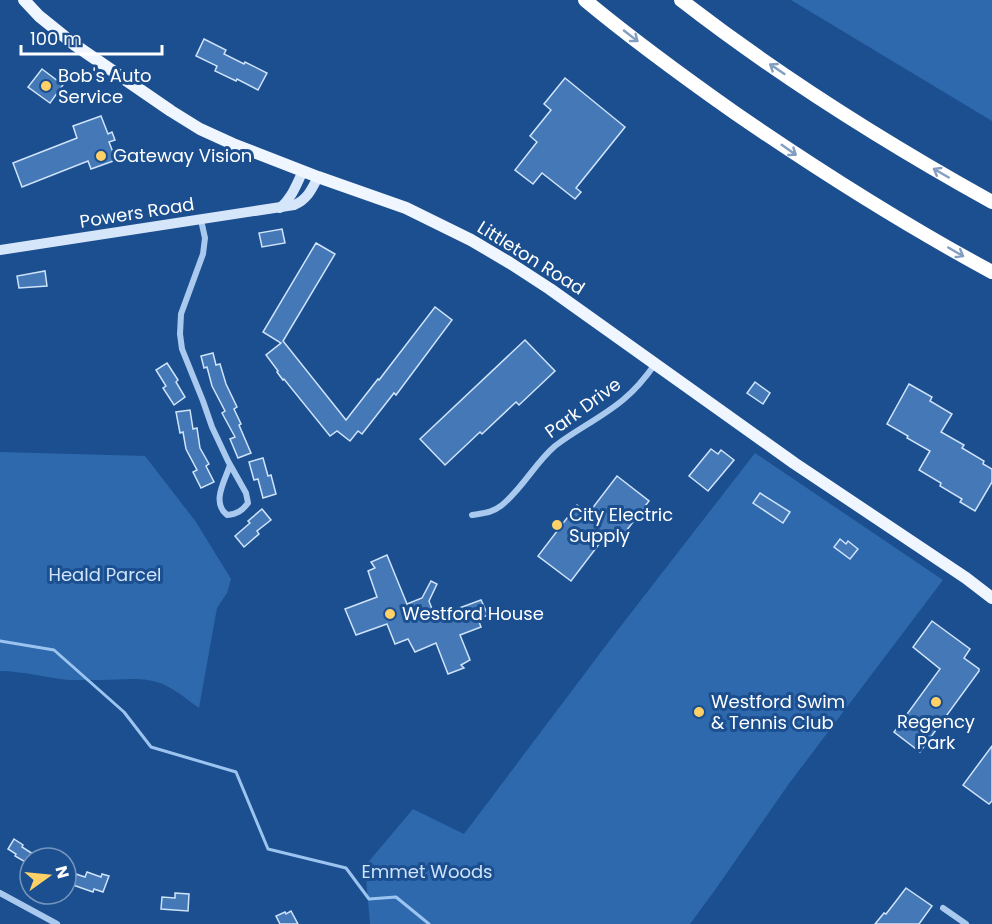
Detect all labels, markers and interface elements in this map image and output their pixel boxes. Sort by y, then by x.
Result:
scale bar [21,18,162,56]
text: 100 m [30,26,82,51]
one-way arrow [623,30,639,43]
place label: Bob's Auto Service [58,63,152,109]
one-way arrow [769,63,785,75]
marker: Bob's Auto Service [39,79,53,93]
place label: Gateway Vision [113,143,252,168]
one-way arrow [781,144,797,156]
marker: Gateway Vision [94,149,108,163]
one-way arrow [933,167,950,179]
street label: Powers Road [78,191,196,234]
street label: Littleton Road [473,215,590,301]
one-way arrow [947,246,964,258]
street label: Park Drive [540,371,626,444]
place label: City Electric Supply [569,502,673,548]
marker: City Electric Supply [550,518,564,532]
park label: Heald Parcel [48,562,162,587]
place label: Westford House [402,601,544,626]
marker: Westford House [383,607,397,621]
place label: Westford Swim & Tennis Club [711,689,845,735]
marker: Regency Park [929,695,943,709]
marker: Westford Swim & Tennis Club [692,705,706,719]
place label: Regency Park [897,709,975,755]
north arrow [18,846,78,906]
park label: Emmet Woods [361,859,493,884]
text: N [49,863,75,881]

